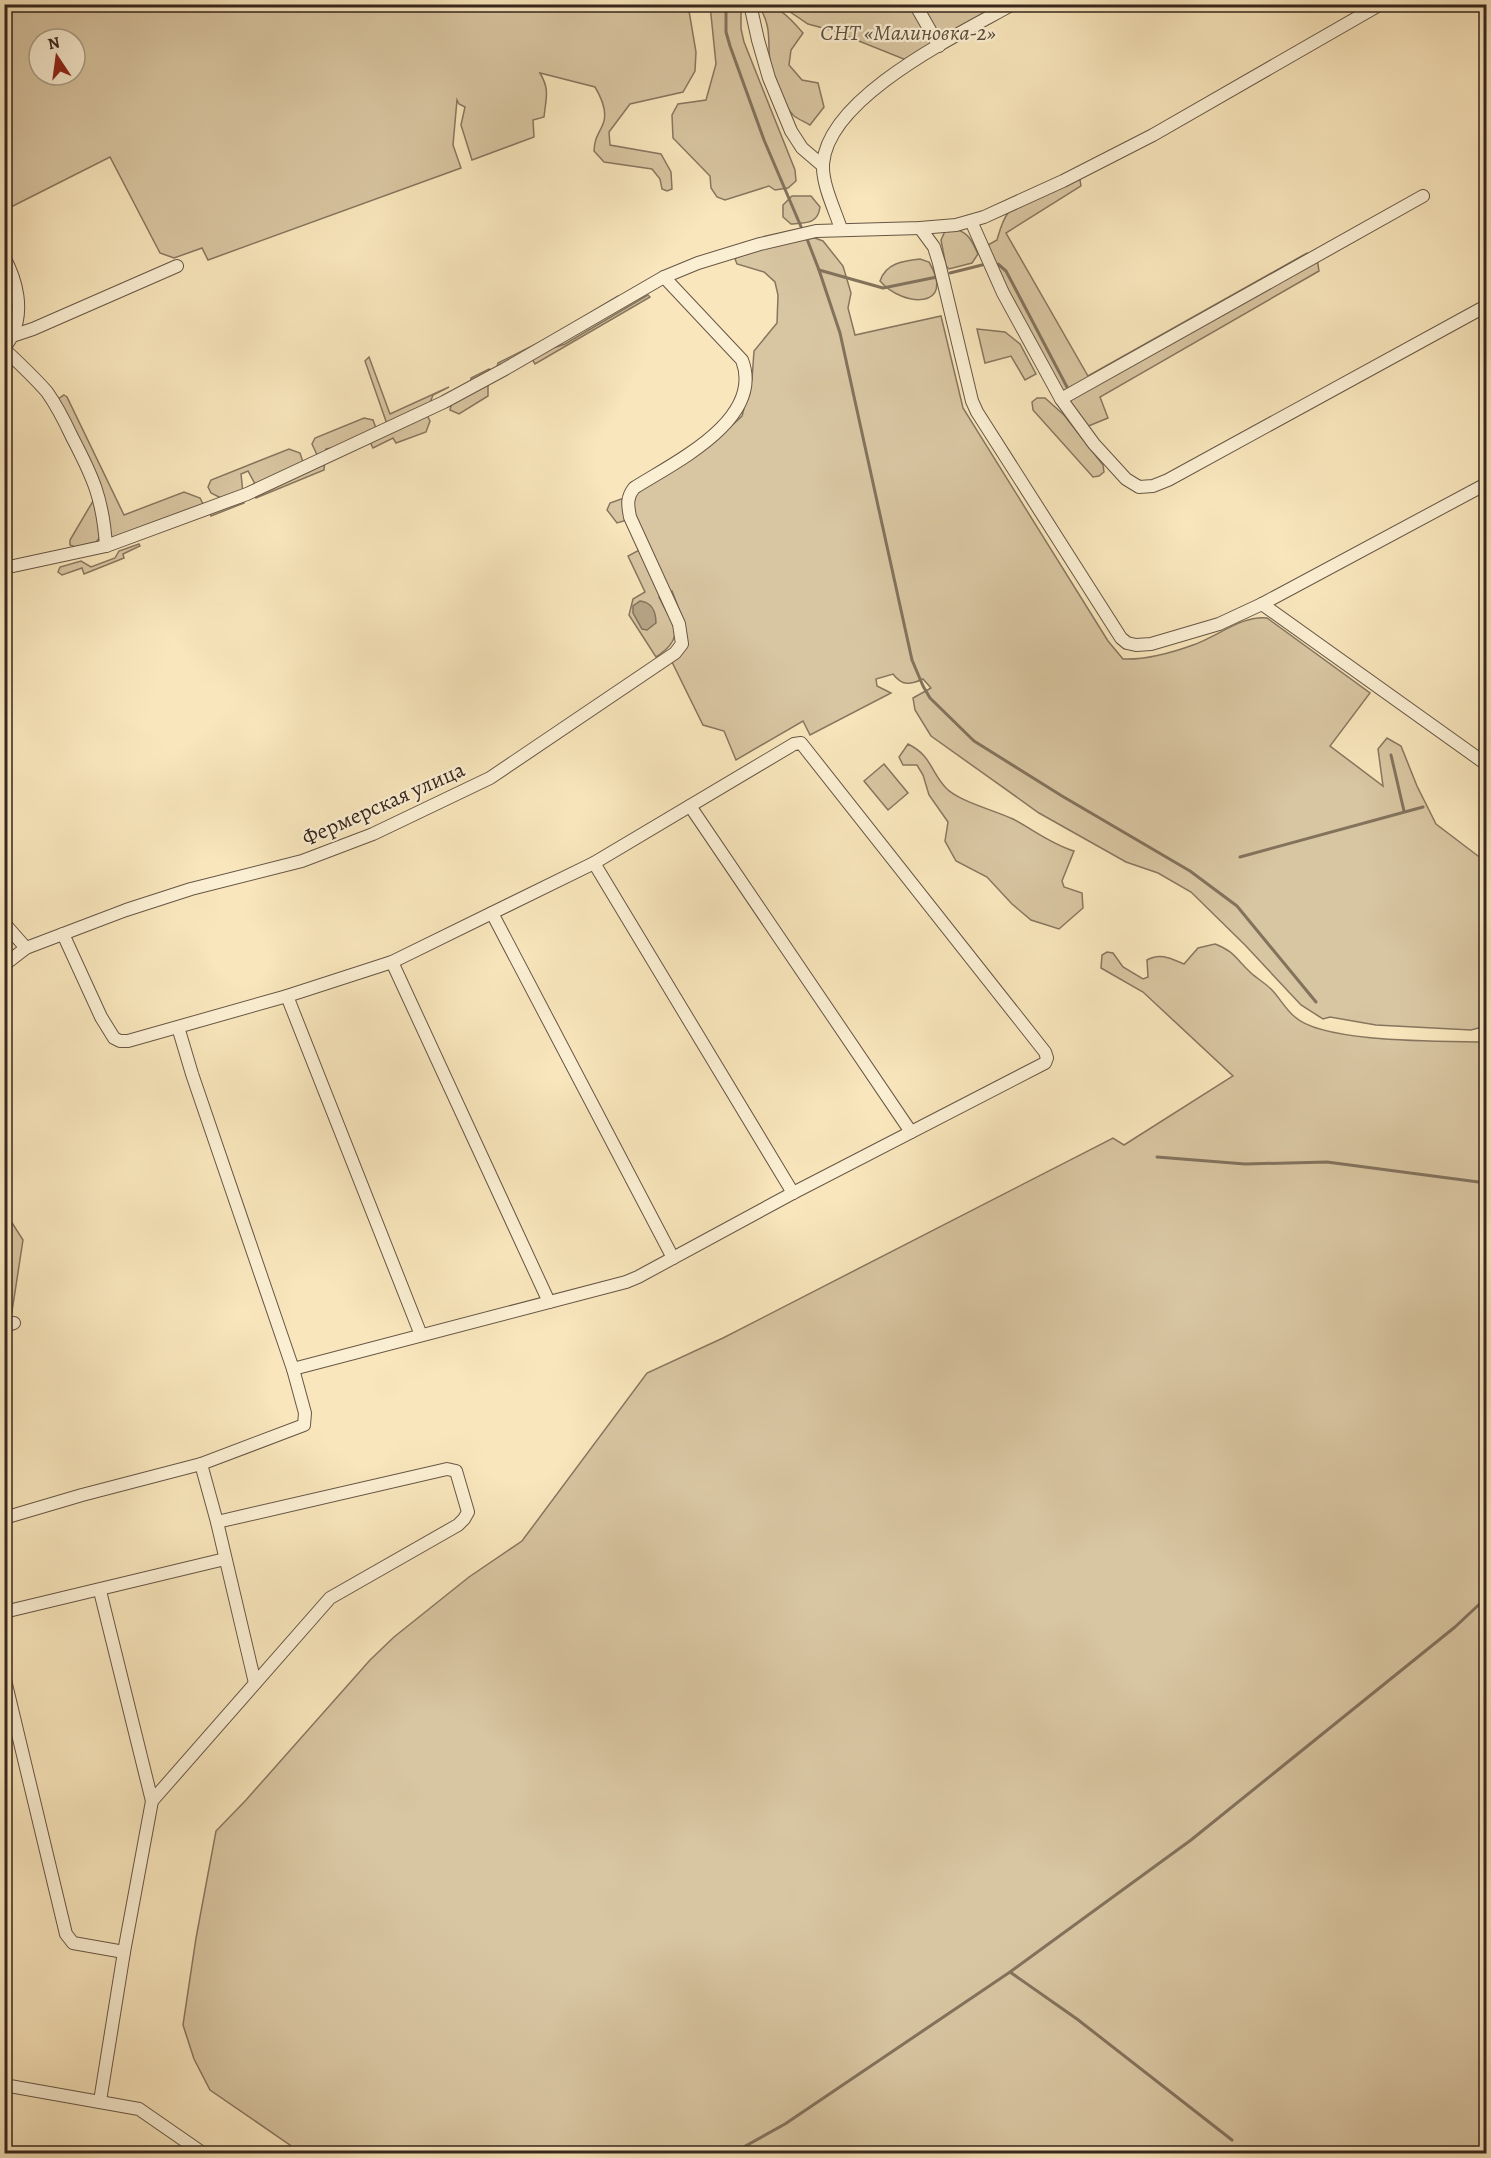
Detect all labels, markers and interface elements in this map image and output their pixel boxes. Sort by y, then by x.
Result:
park label: СНТ «Малиновка-2» [820,18,996,48]
north arrow [27,27,87,87]
text: N [46,31,62,55]
street label: Фермерская улица [297,754,470,853]

